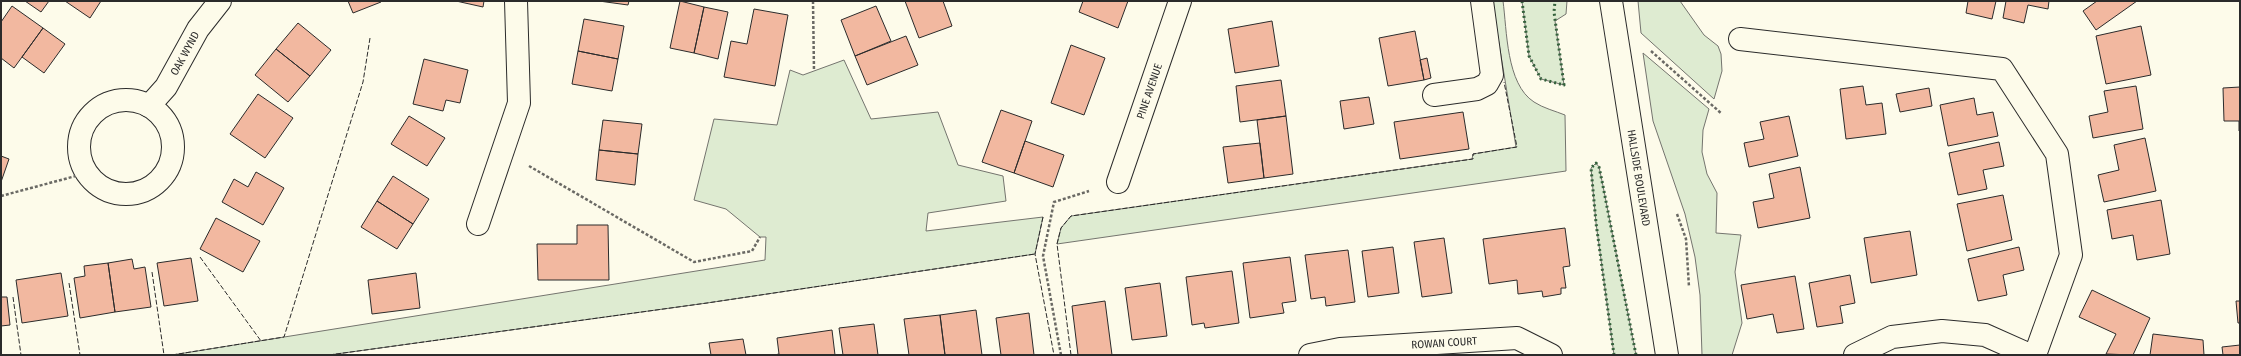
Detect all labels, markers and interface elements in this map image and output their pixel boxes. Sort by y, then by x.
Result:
street label: OAK WYND [168,29,202,78]
street label: PINE AVENUE [1134,62,1165,121]
street label: HALLSIDE BOULEVARD [1624,129,1653,227]
street label: ROWAN COURT [1411,334,1478,352]

